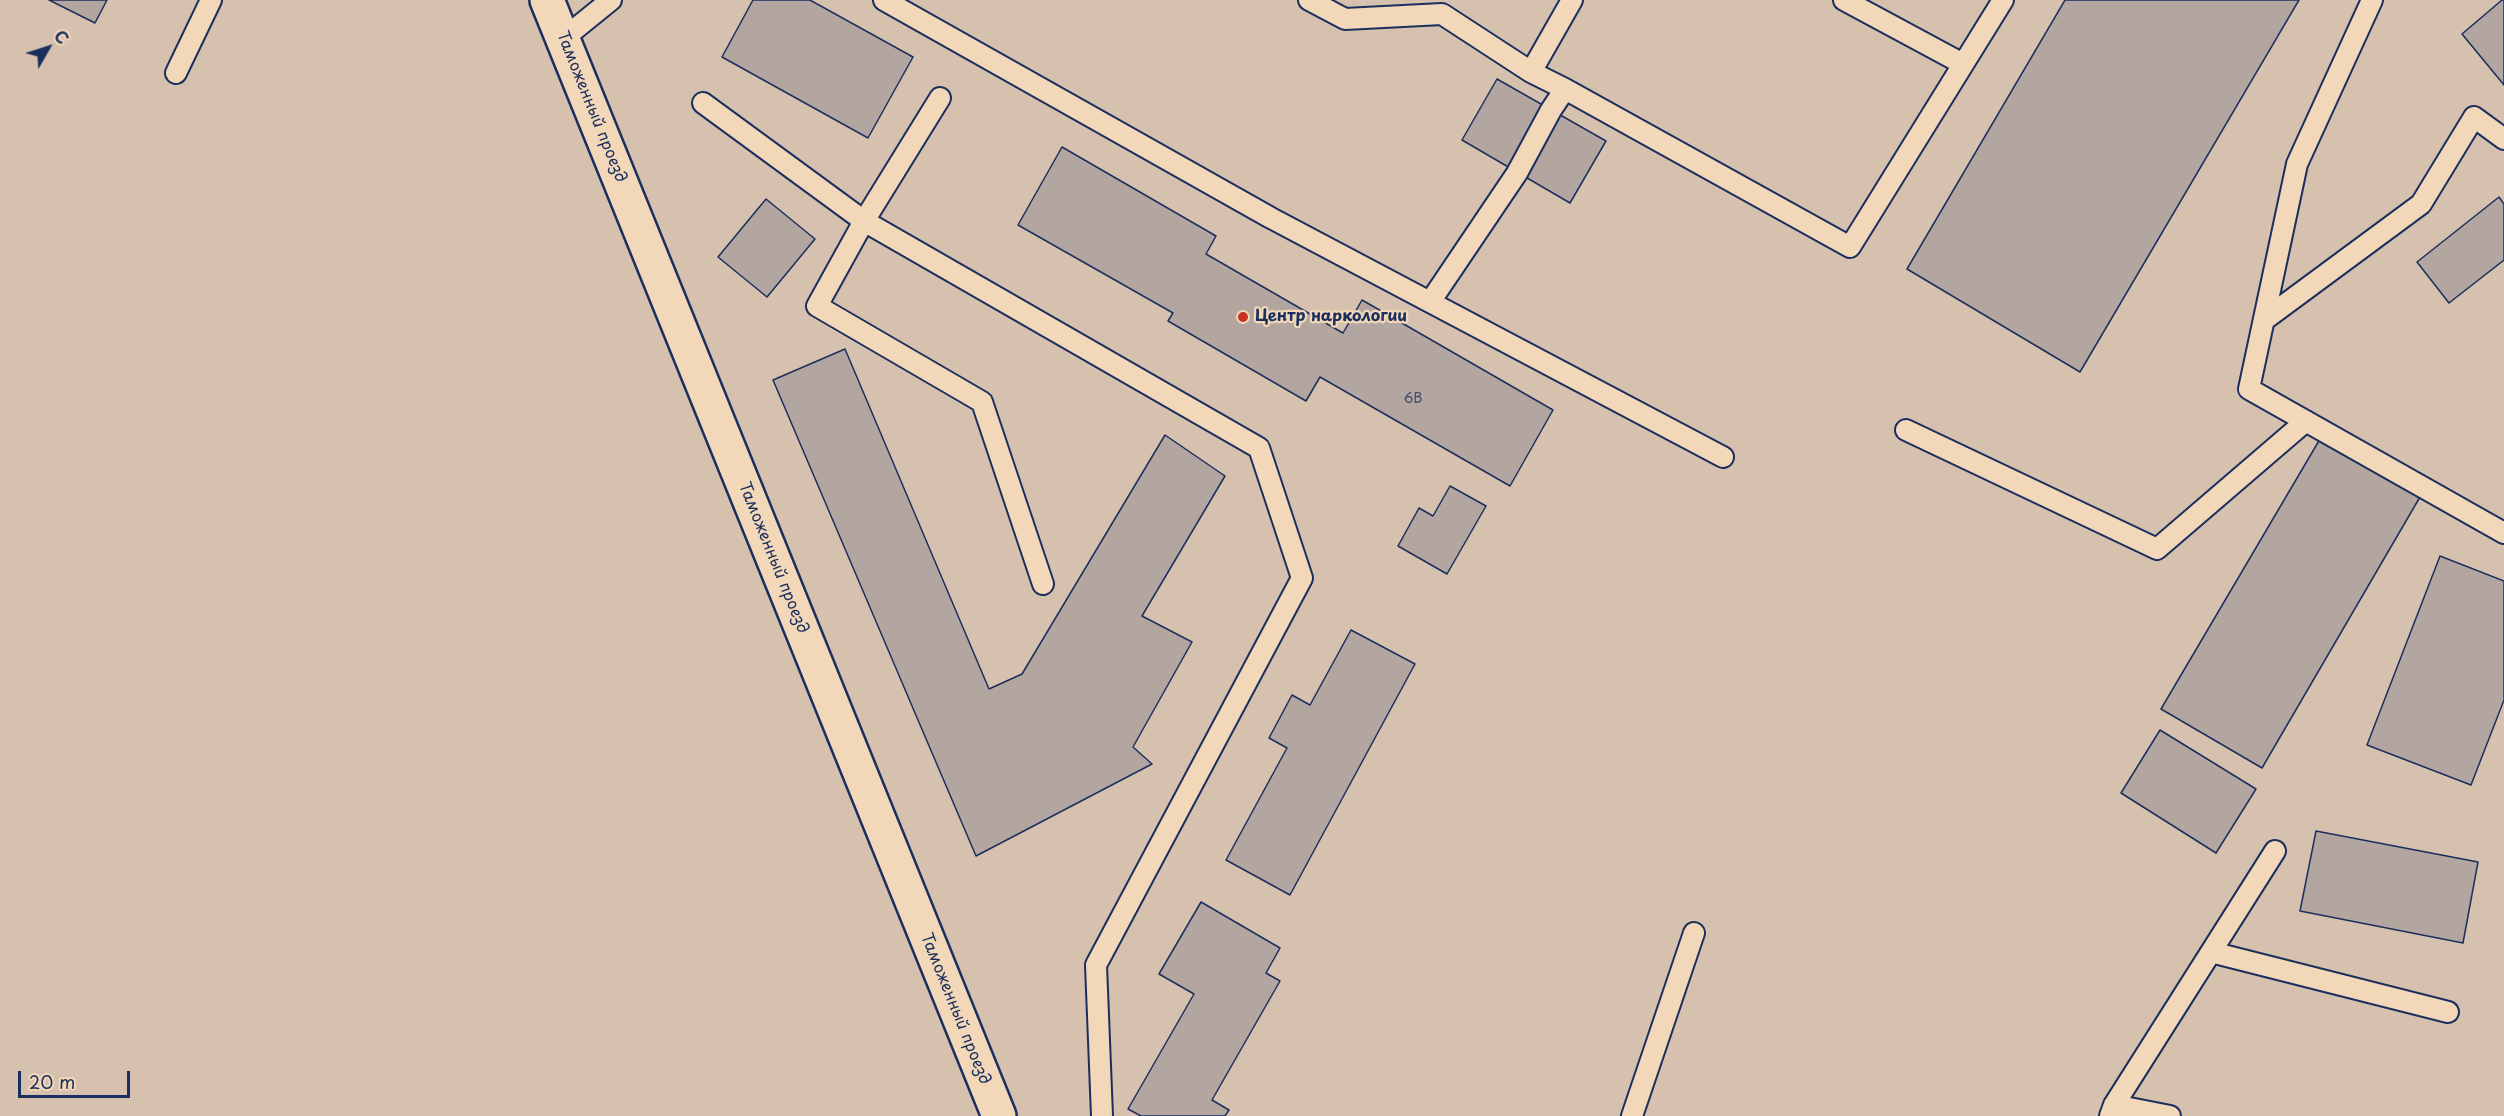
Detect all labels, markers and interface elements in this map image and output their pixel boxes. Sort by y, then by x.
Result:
north arrow [18,18,78,78]
text: С [49,24,75,49]
street label: Таможенный проезд [552,29,630,185]
place label: Центр наркологии [1255,307,1407,327]
marker: Центр наркологии [1236,310,1250,324]
house number: 6В [1403,391,1423,407]
street label: Таможенный проезд [734,480,812,636]
street label: Таможенный проезд [916,931,994,1087]
scale bar [21,1059,134,1097]
text: 20 m [29,1068,75,1095]

